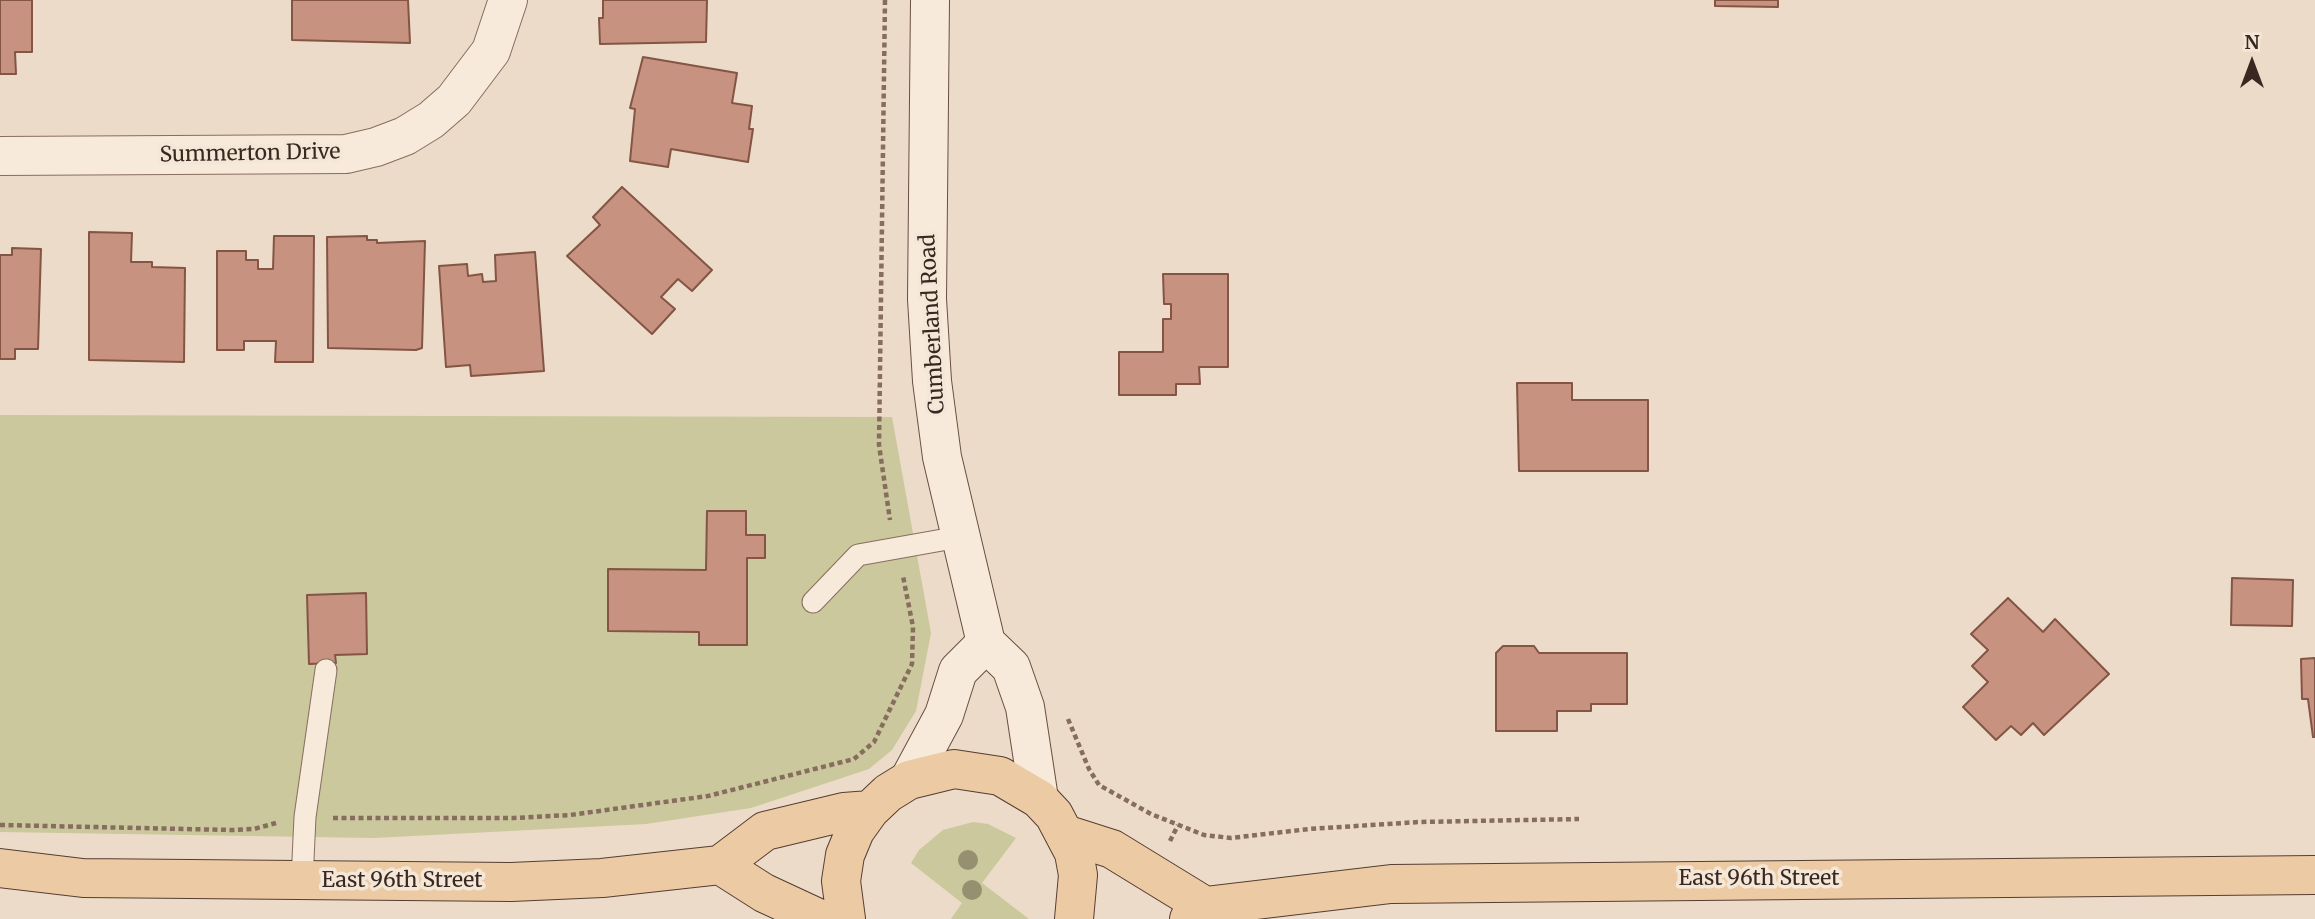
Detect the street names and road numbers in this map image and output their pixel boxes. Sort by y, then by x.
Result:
street label: Summerton Drive [159,140,341,168]
street label: Cumberland Road [916,233,950,415]
street label: East 96th Street [1678,866,1840,892]
street label: East 96th Street [321,868,483,894]

